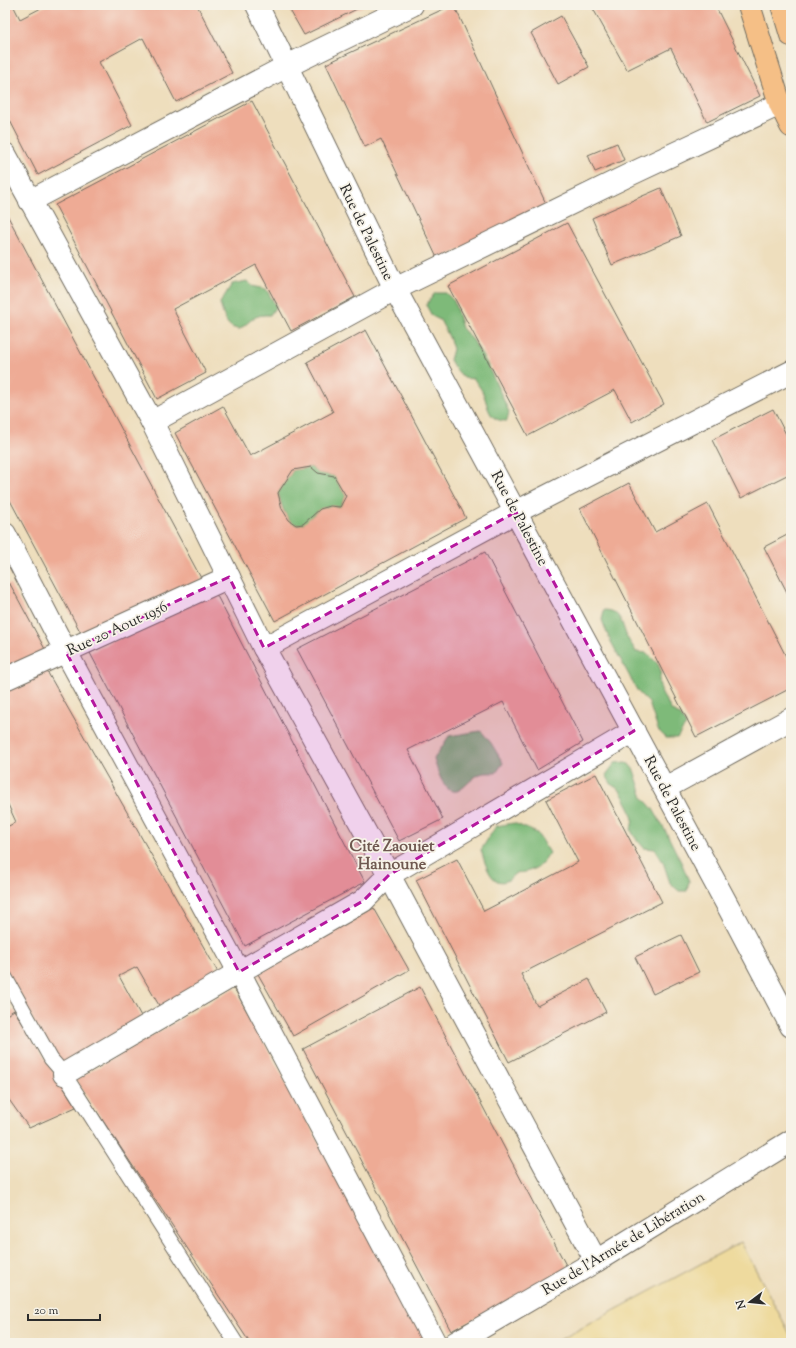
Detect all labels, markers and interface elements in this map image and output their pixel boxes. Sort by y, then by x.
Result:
street label: Rue de Palestine [333,181,398,284]
street label: Rue de Palestine [485,467,553,570]
street label: Rue 20 Aout 1956 [64,597,171,662]
street label: Rue de Palestine [638,752,706,855]
district label: Cité Zaouiet Hainoune [350,836,435,877]
street label: Rue de l'Armée de Libération [538,1187,709,1301]
north arrow [730,1282,770,1322]
scale bar [28,1296,100,1322]
text: N [732,1298,751,1312]
text: 20 m [34,1302,59,1320]

